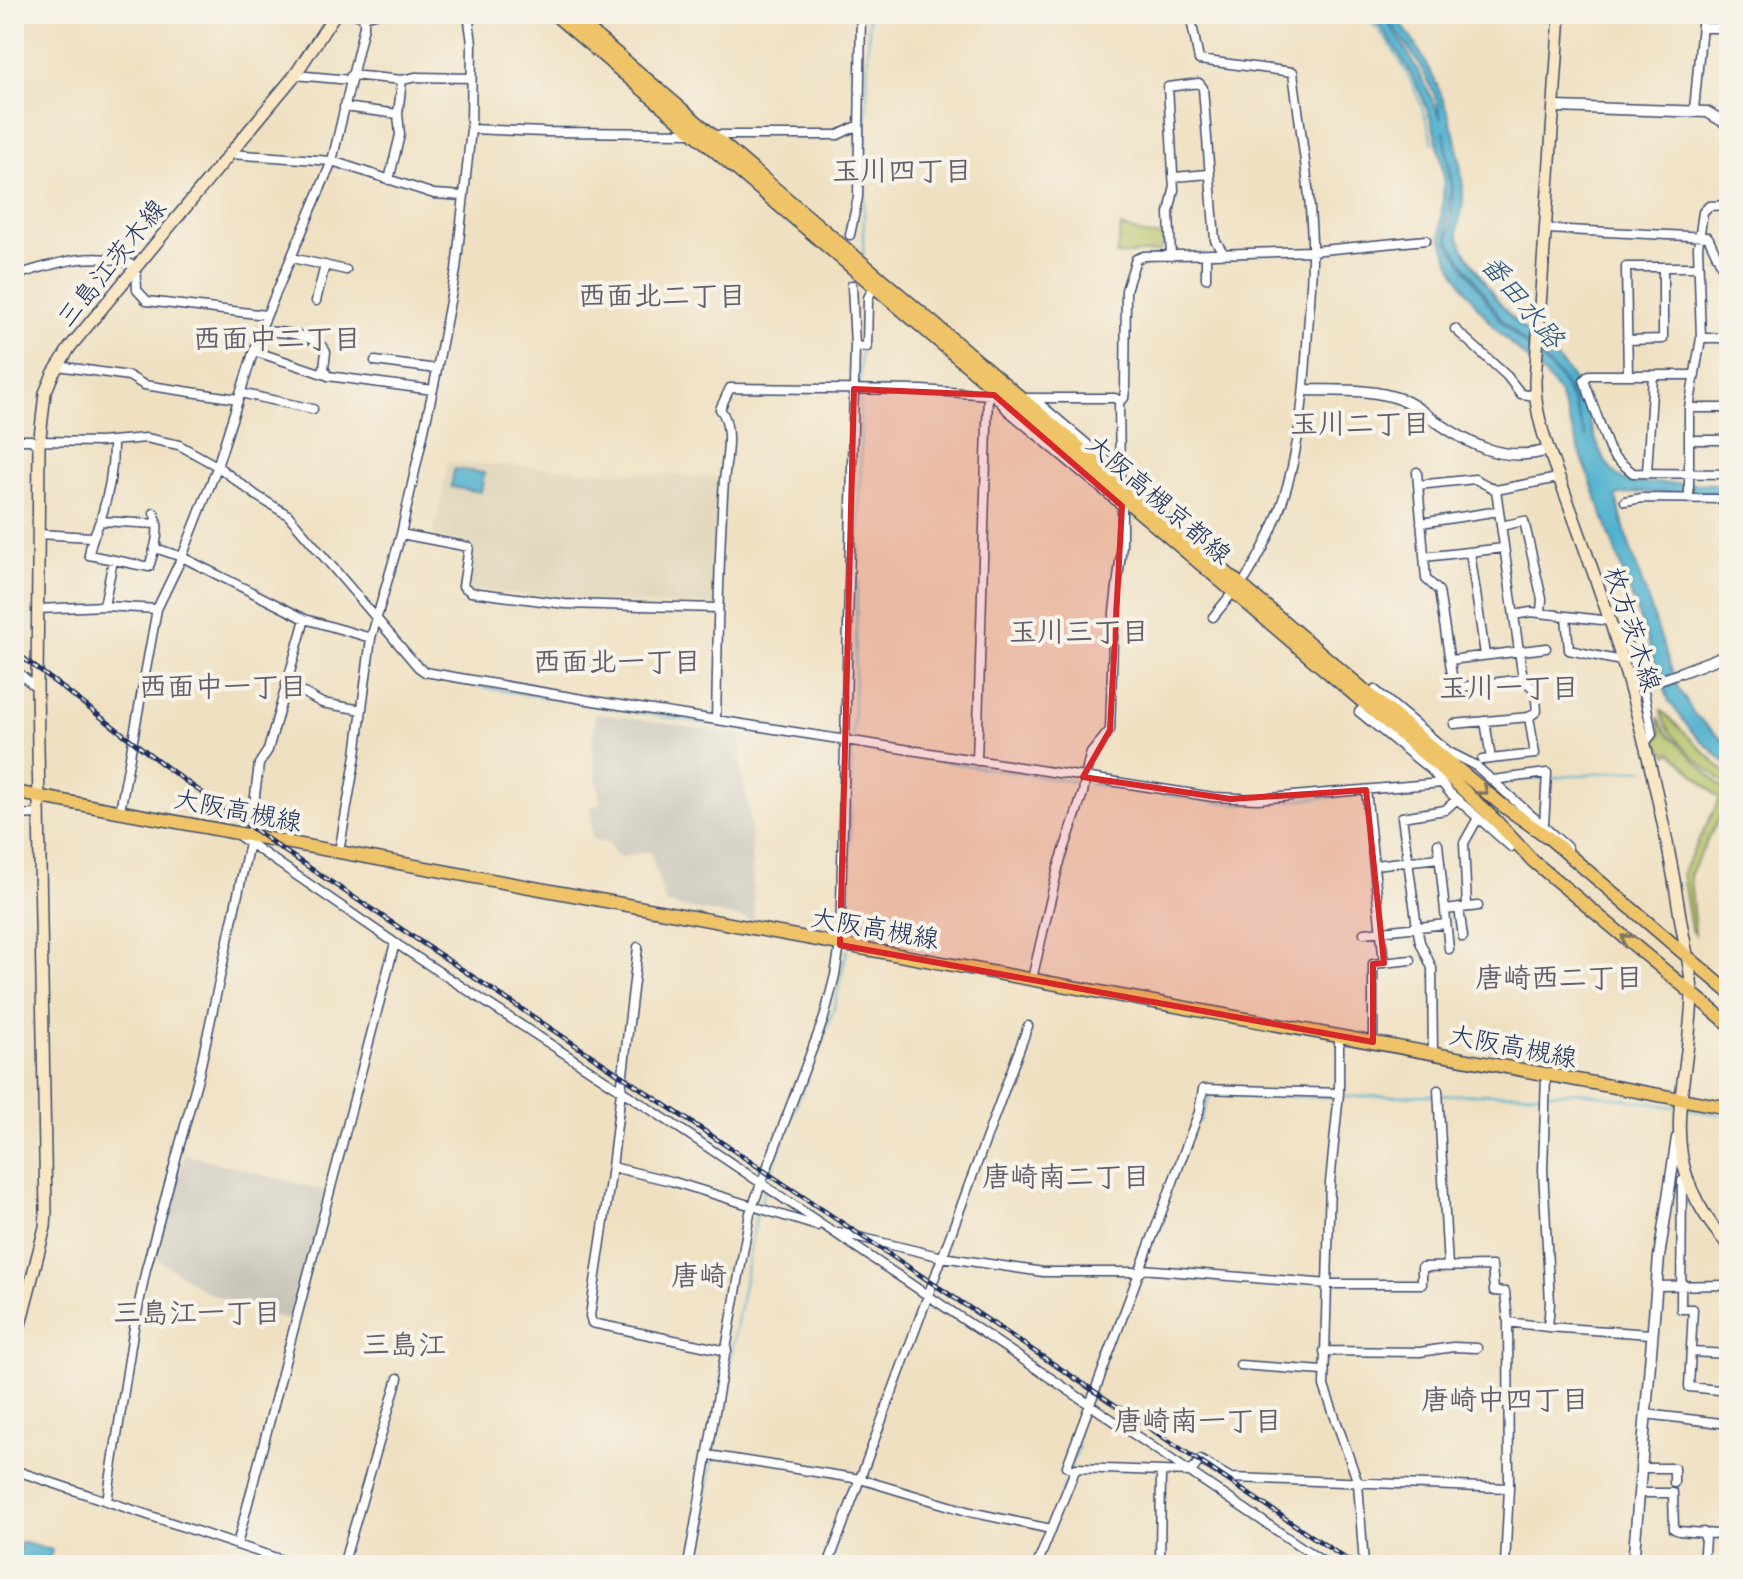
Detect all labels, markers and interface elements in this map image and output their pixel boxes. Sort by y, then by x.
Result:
district label: 玉川四丁目 [832,155,972,187]
street label: 三島江茨木線 [51,194,173,334]
water label: 番田水路 [1474,248,1572,356]
district label: 西面北二丁目 [578,280,746,312]
district label: 西面中二丁目 [193,323,361,355]
district label: 玉川二丁目 [1290,408,1430,440]
street label: 大阪高槻京都線 [1080,429,1237,571]
street label: 枚方茨木線 [1598,563,1666,696]
district label: 玉川三丁目 [1009,616,1149,648]
district label: 西面北一丁目 [533,646,701,678]
district label: 西面中一丁目 [139,671,307,703]
district label: 玉川一丁目 [1439,672,1579,704]
one-way arrow [1474,780,1489,794]
street label: 大阪高槻線 [171,784,304,838]
street label: 大阪高槻線 [808,903,941,955]
one-way arrow [1620,934,1635,949]
district label: 唐崎西二丁目 [1475,962,1643,994]
street label: 大阪高槻線 [1446,1020,1579,1074]
district label: 唐崎南二丁目 [982,1161,1150,1193]
district label: 唐崎 [671,1260,727,1292]
district label: 三島江一丁目 [113,1297,281,1329]
district label: 三島江 [362,1329,446,1361]
district label: 唐崎中四丁目 [1421,1384,1589,1416]
district label: 唐崎南一丁目 [1114,1405,1282,1437]

